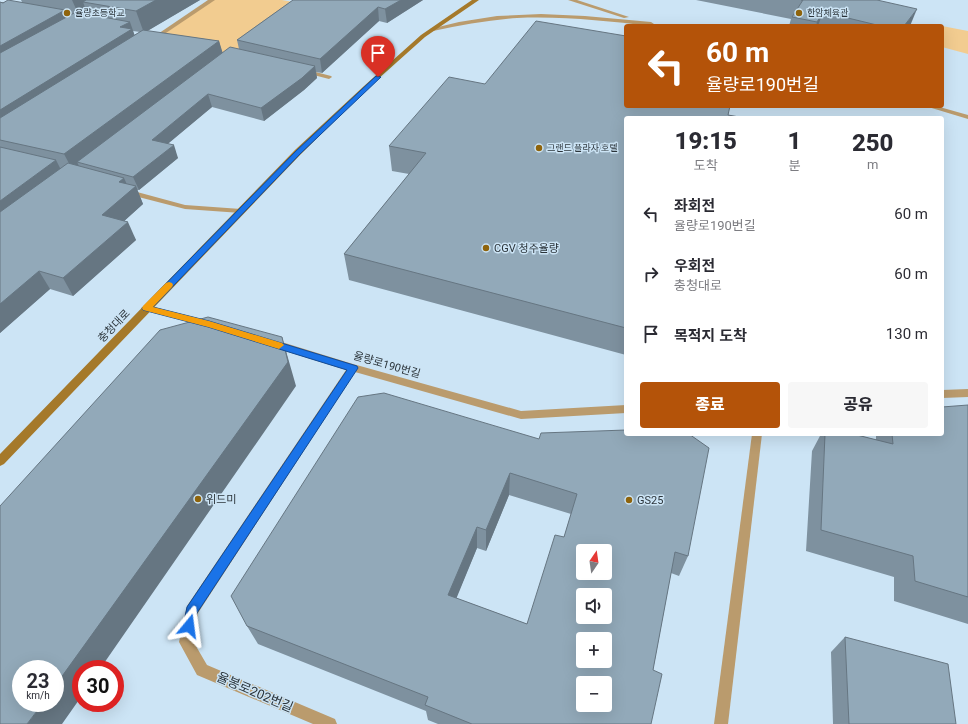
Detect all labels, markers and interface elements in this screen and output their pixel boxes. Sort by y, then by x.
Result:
place label: 율량초등학교 [75,7,125,18]
marker: 율량초등학교 [62,8,72,18]
marker: 한암체육관 [794,8,804,18]
place label: 한암체육관 [807,8,849,18]
pin [361,36,395,77]
text: 60 m [706,36,769,69]
icon: left [640,40,692,92]
icon: arrive [367,42,389,64]
text: 율량로190번길 [706,74,819,95]
text: 19:15 [675,127,737,155]
text: 1 [787,127,801,155]
text: 250 [852,129,893,157]
marker: 그랜드 플라자 호텔 [534,143,544,153]
place label: 그랜드 플라자 호텔 [547,143,618,153]
text: m [867,157,878,172]
text: 도착 [694,158,718,173]
text: 분 [788,158,800,173]
text: 좌회전 [674,197,715,215]
icon: left [640,203,662,225]
text: 60 m [894,205,928,223]
text: 율량로190번길 [674,218,756,233]
place label: CGV 청주율량 [494,242,559,255]
marker: CGV 청주율량 [481,243,491,253]
text: 우회전 [674,257,715,275]
icon: right [640,263,662,285]
text: 60 m [894,265,928,283]
text: 충청대로 [674,278,722,293]
street label: 충청대로 [95,307,133,345]
icon: arrive [640,323,662,345]
text: 130 m [886,325,928,343]
text: 목적지 도착 [674,327,747,345]
street label: 율량로190번길 [352,349,422,381]
button: 종료 [640,382,780,428]
button: 공유 [788,382,928,428]
place label: 위드미 [206,493,236,506]
marker: 위드미 [193,494,203,504]
place label: GS25 [637,494,663,507]
marker: GS25 [624,495,634,505]
north arrow [576,544,612,580]
map controls [576,544,612,712]
button: sound [576,588,612,624]
position arrow [168,605,210,647]
button: + [576,632,612,668]
speed limit sign: 30 [72,660,124,712]
text: 23 [27,669,49,693]
street label: 율봉로202번길 [214,669,296,715]
button: − [576,676,612,712]
text: km/h [26,690,50,701]

